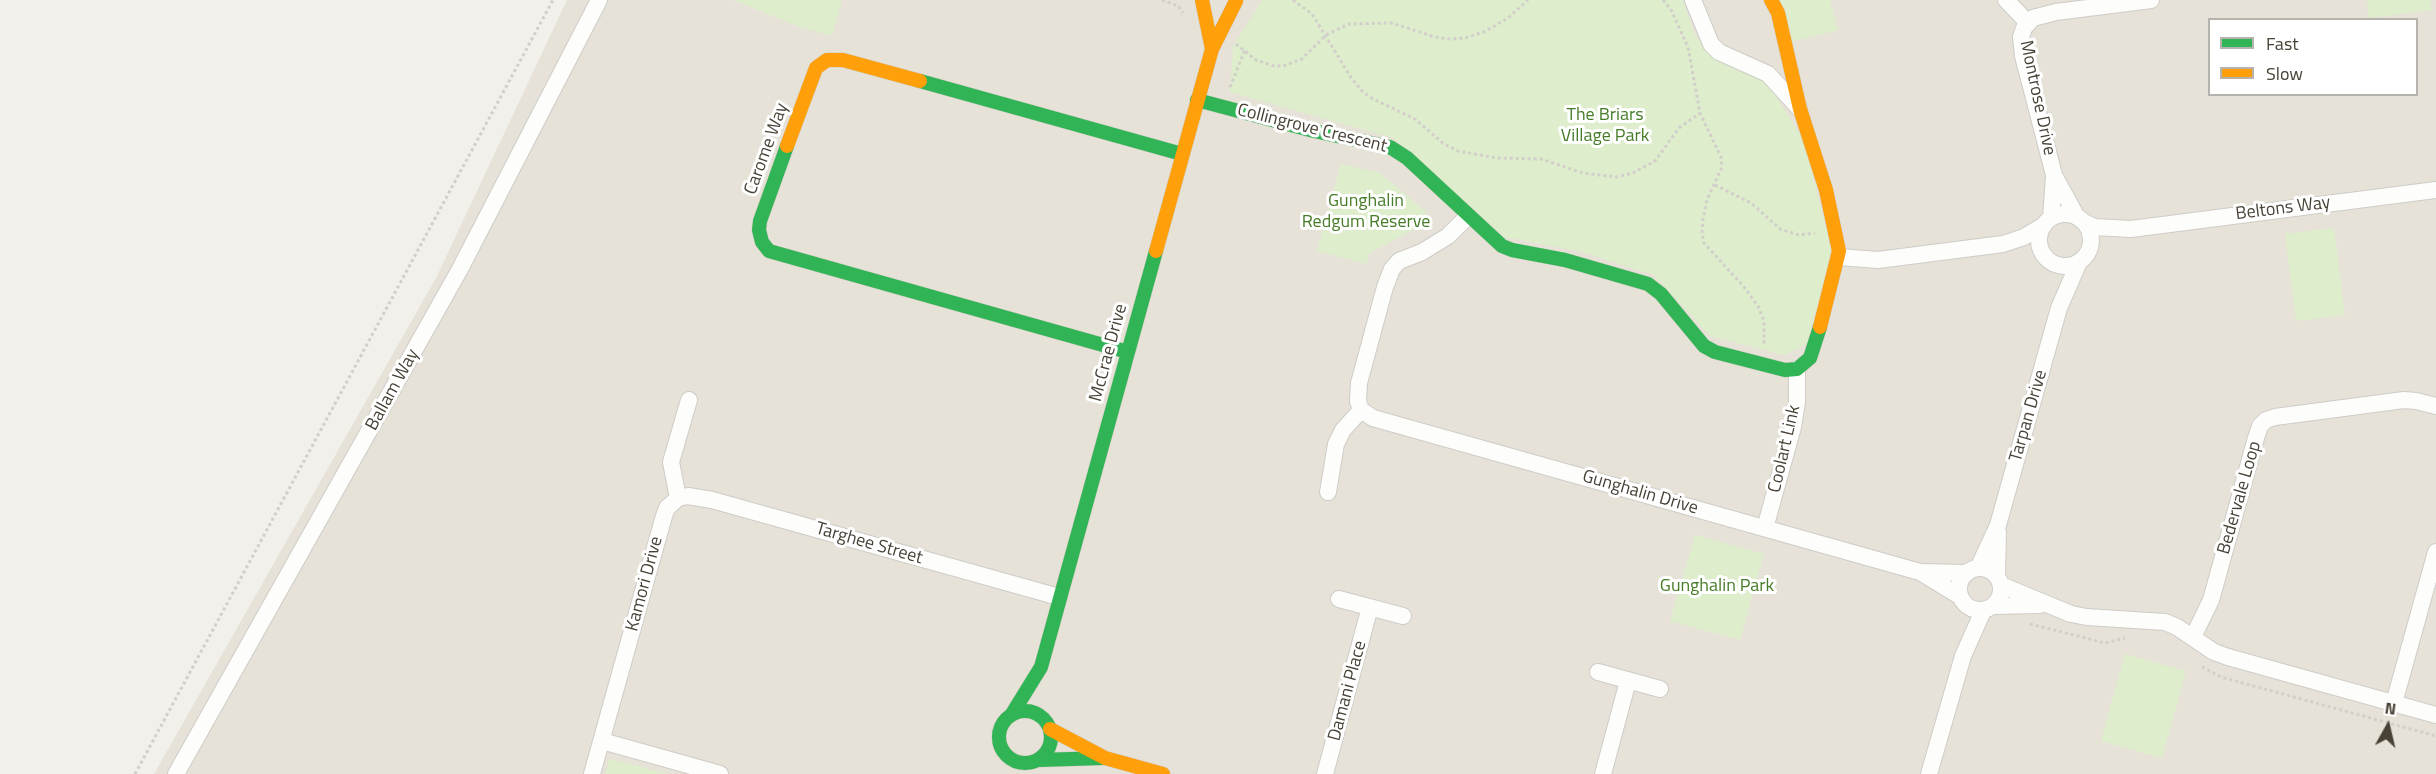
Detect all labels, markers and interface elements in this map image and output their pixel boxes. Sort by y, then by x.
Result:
legend [2208,18,2418,96]
text: Fast [2266,30,2299,57]
street label: Montrose Drive [2014,39,2060,157]
text: Slow [2266,60,2303,87]
street label: Carome Way [740,100,794,198]
street label: Collingrove Crescent [1235,100,1389,158]
park label: The Briars Village Park [1561,105,1649,148]
park label: Gunghalin Redgum Reserve [1302,191,1430,234]
street label: Beltons Way [2234,192,2332,226]
street label: McCrae Drive [1086,302,1132,404]
street label: Ballam Way [362,346,424,434]
street label: Tarpan Drive [2006,368,2052,464]
street label: Coolart Link [1764,403,1806,495]
street label: Bedervale Loop [2214,439,2266,557]
street label: Gunghalin Drive [1580,466,1700,520]
street label: Targhee Street [813,518,925,570]
street label: Kamori Drive [622,534,668,634]
park label: Gunghalin Park [1660,576,1774,598]
street label: Damani Place [1324,638,1372,744]
north arrow [2358,696,2418,756]
text: N [2383,696,2398,721]

